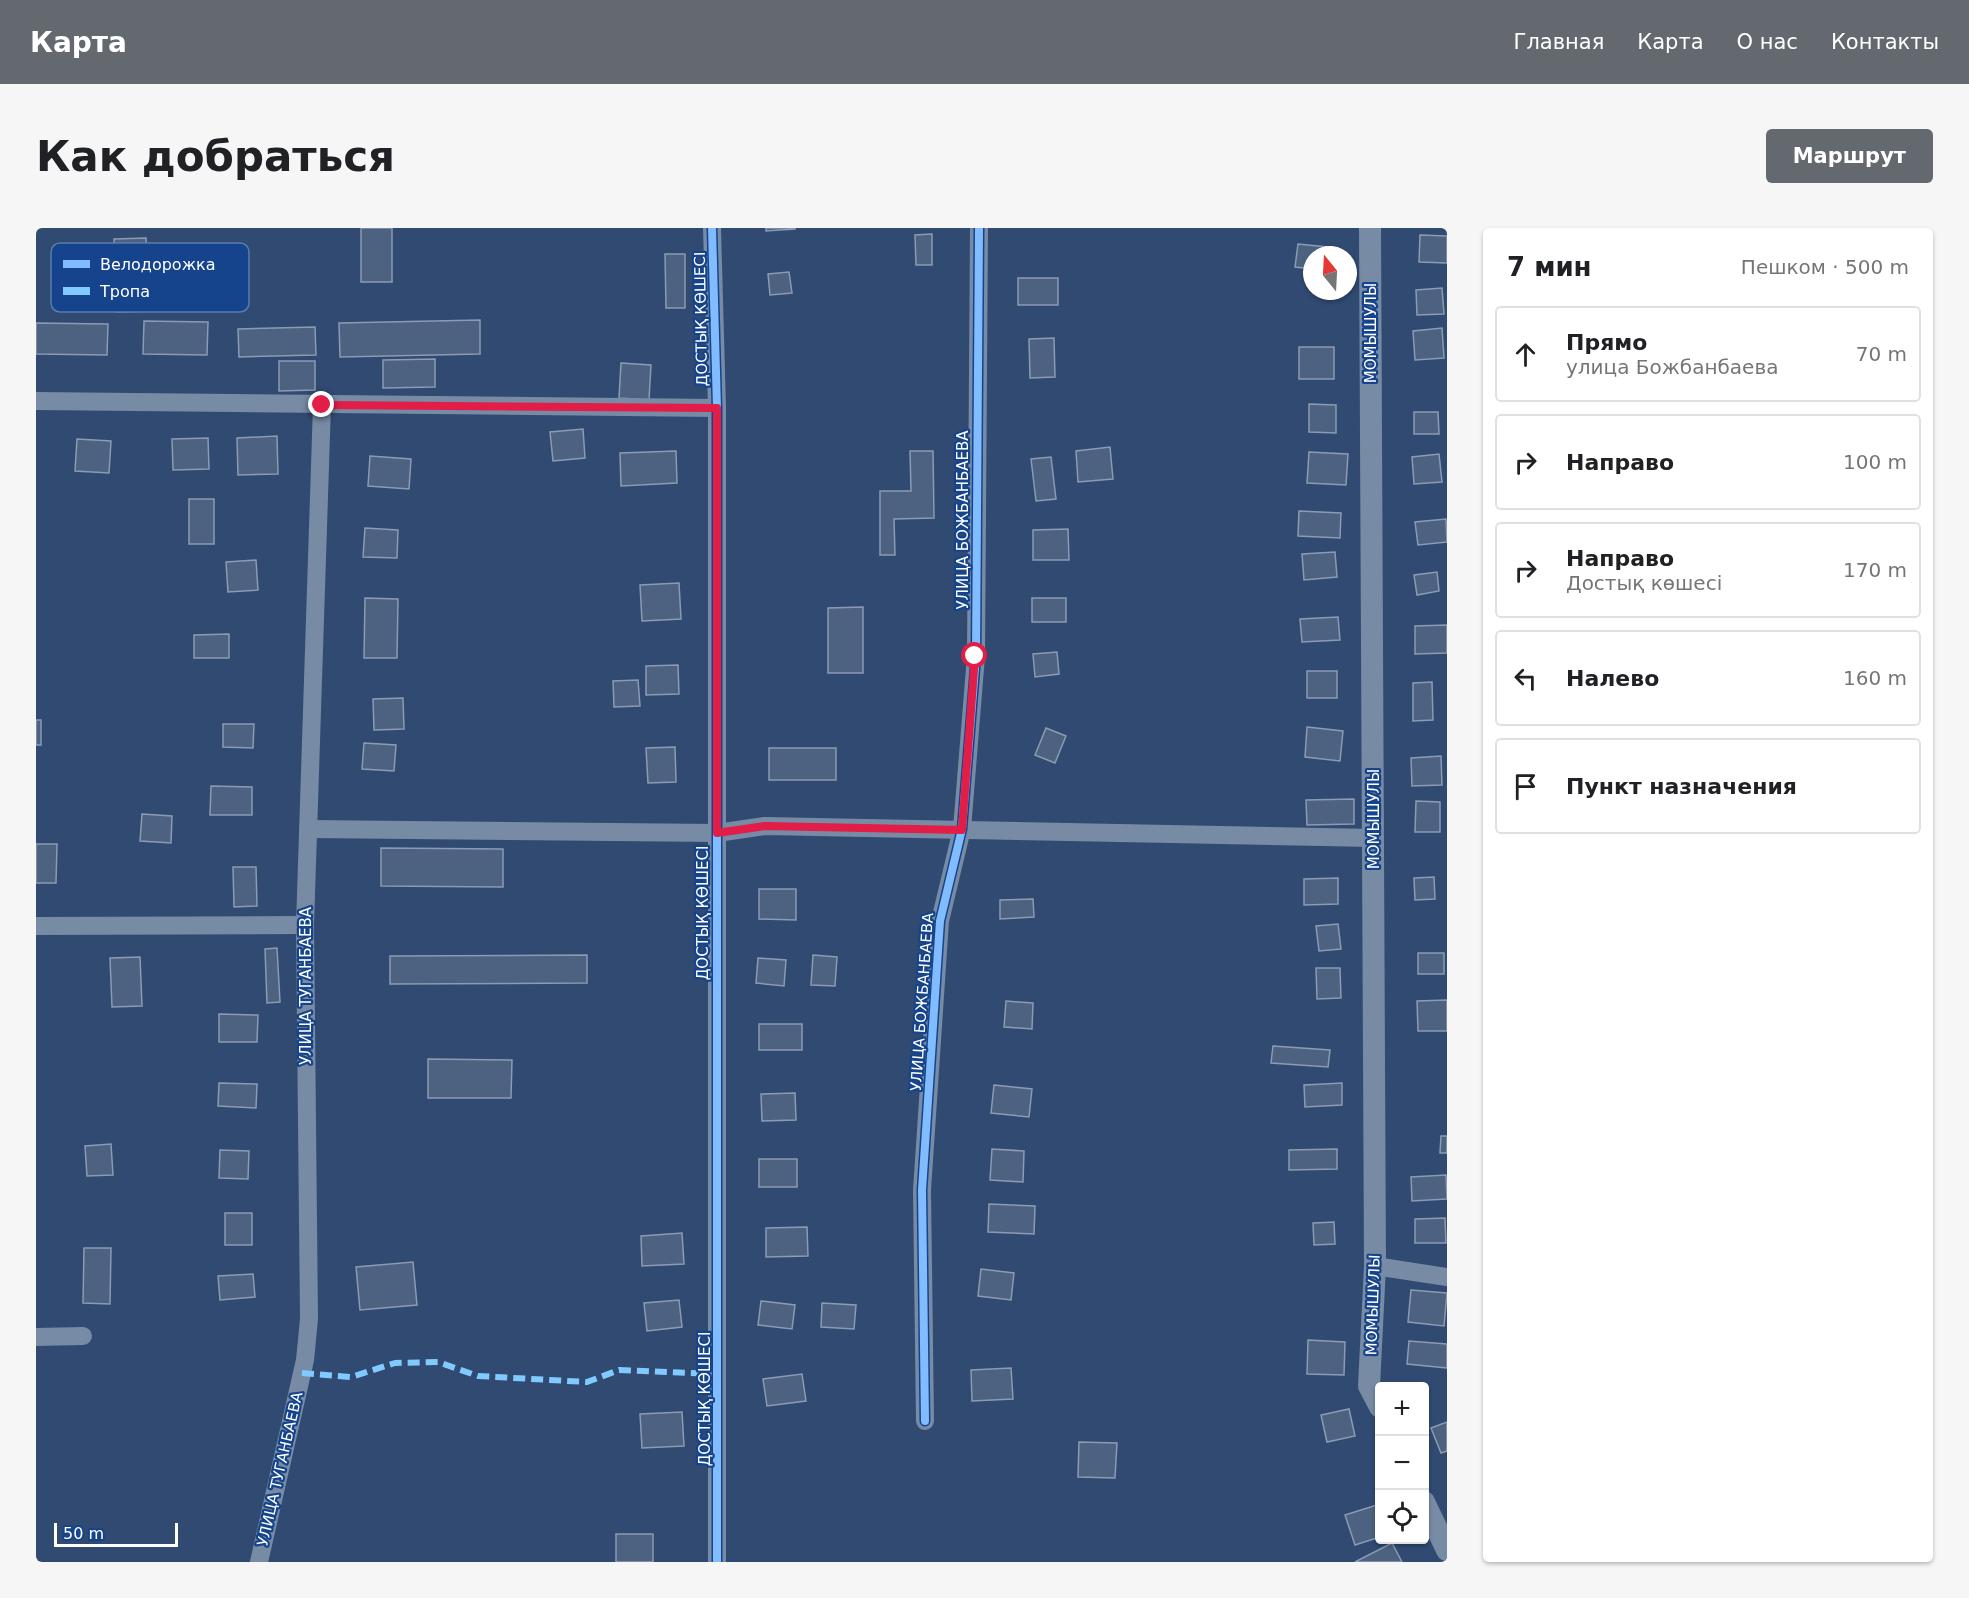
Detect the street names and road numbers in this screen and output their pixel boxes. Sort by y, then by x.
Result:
street label: ДОСТЫҚ КӨШЕСІ [691,252,711,386]
street label: МОМЫШУЛЫ [1362,283,1380,383]
street label: УЛИЦА БОЖБАНБАЕВА [954,430,972,609]
street label: МОМЫШУЛЫ [1365,769,1383,869]
street label: ДОСТЫҚ КӨШЕСІ [694,846,712,980]
street label: УЛИЦА ТУГАНБАЕВА [297,906,315,1065]
street label: УЛИЦА БОЖБАНБАЕВА [907,911,937,1092]
street label: МОМЫШУЛЫ [1362,1254,1384,1356]
street label: ДОСТЫҚ КӨШЕСІ [696,1332,714,1466]
street label: УЛИЦА ТУГАНБАЕВА [253,1389,307,1548]

